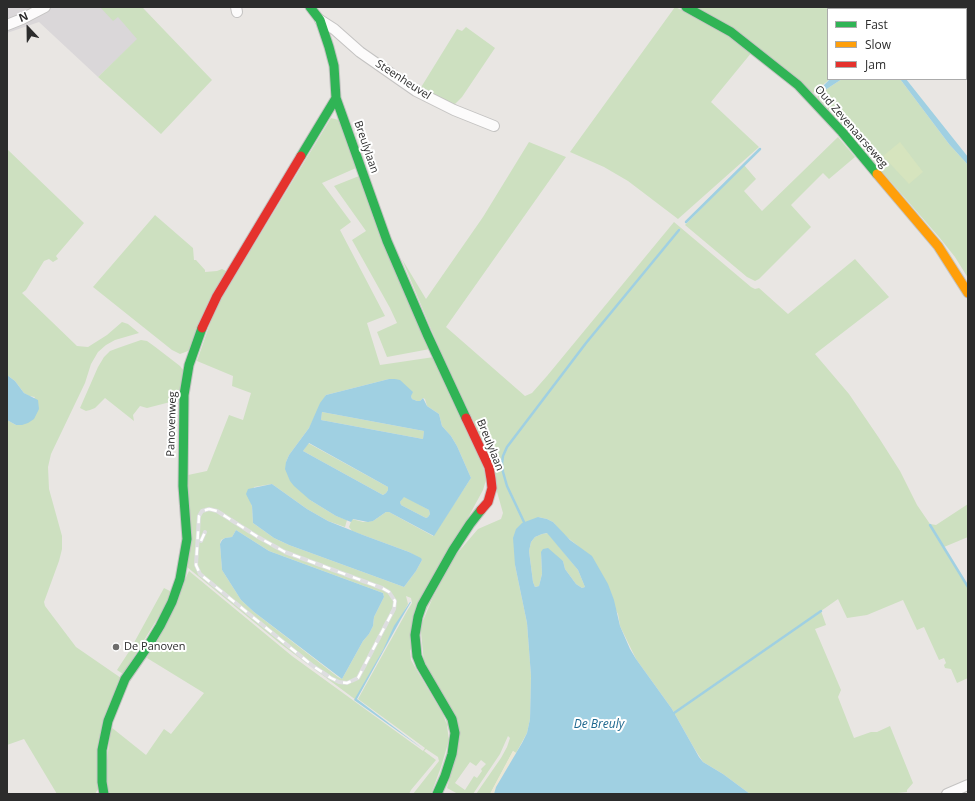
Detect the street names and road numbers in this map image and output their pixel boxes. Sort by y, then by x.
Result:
street label: Steenheuvel [373,57,433,103]
street label: Oud Zevenaarseweg [812,83,890,171]
street label: Breulylaan [351,119,381,175]
street label: Panovenweg [164,391,180,457]
street label: Breulylaan [474,417,506,473]

